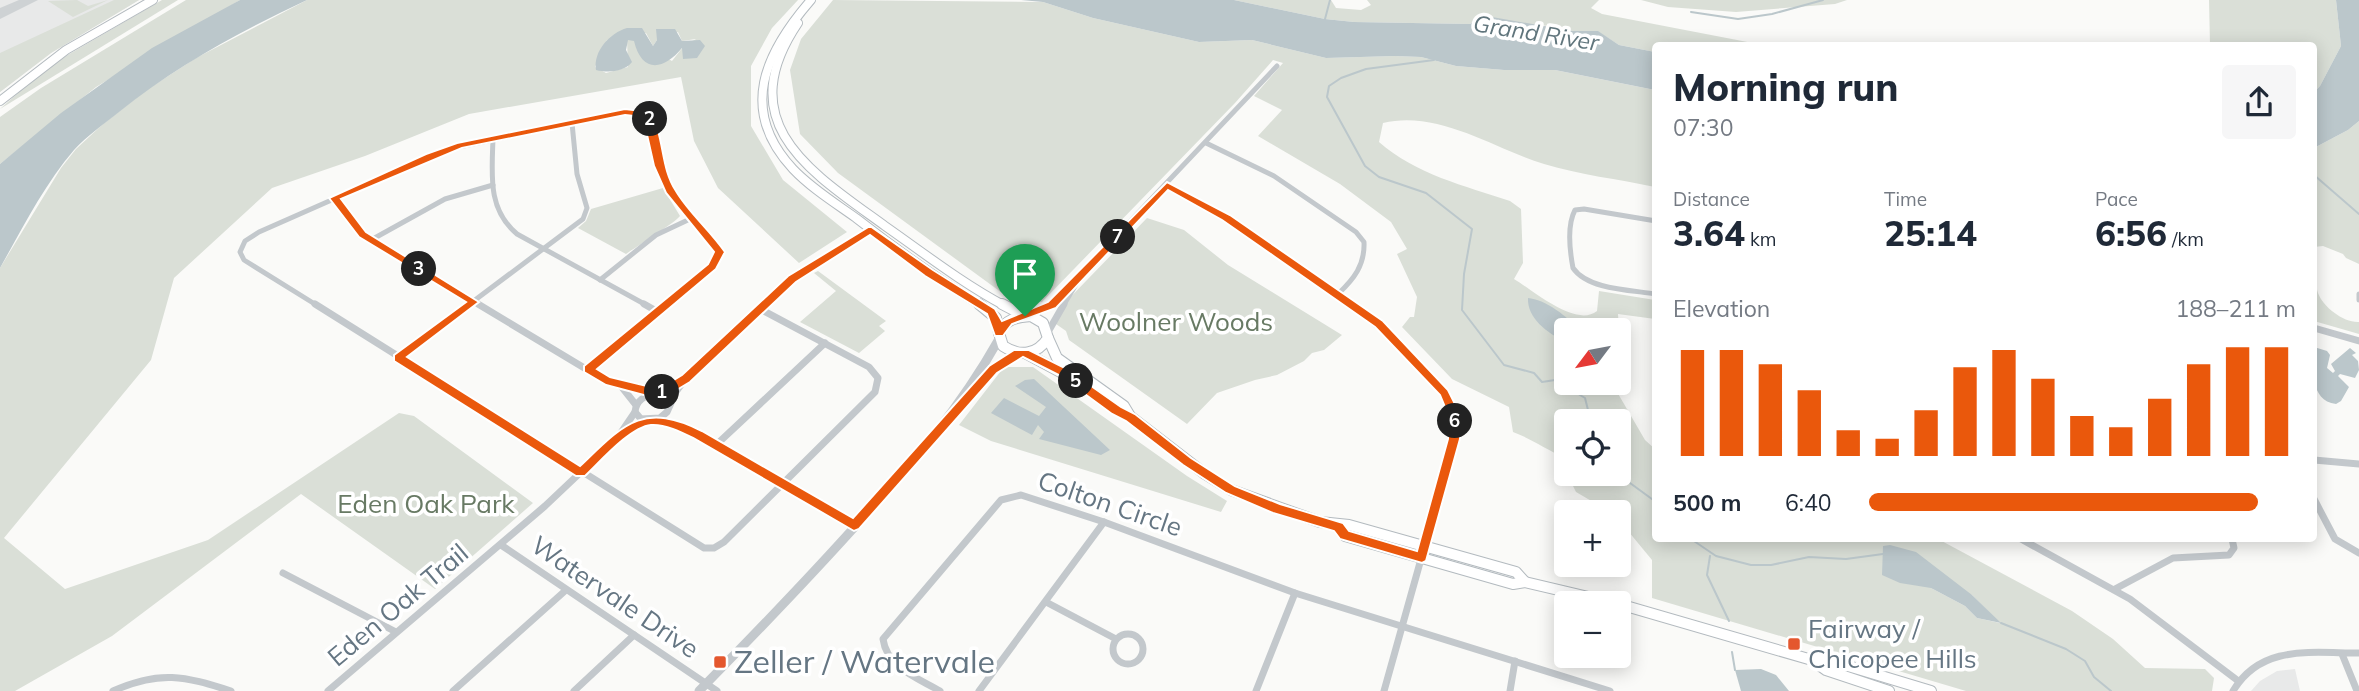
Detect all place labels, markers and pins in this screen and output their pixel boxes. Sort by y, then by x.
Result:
pin: 2 [632,102,668,136]
pin: 7 [1100,219,1136,254]
pin [995,244,1055,316]
pin: 3 [402,252,436,286]
pin: 5 [1058,364,1094,398]
pin: 1 [644,374,680,410]
pin: 6 [1438,404,1472,438]
place label: Fairway / Chicopee Hills [1808,612,1977,675]
marker: Fairway / Chicopee Hills [1786,636,1802,652]
place label: Zeller / Watervale [734,641,995,681]
marker: Zeller / Watervale [712,654,728,670]

